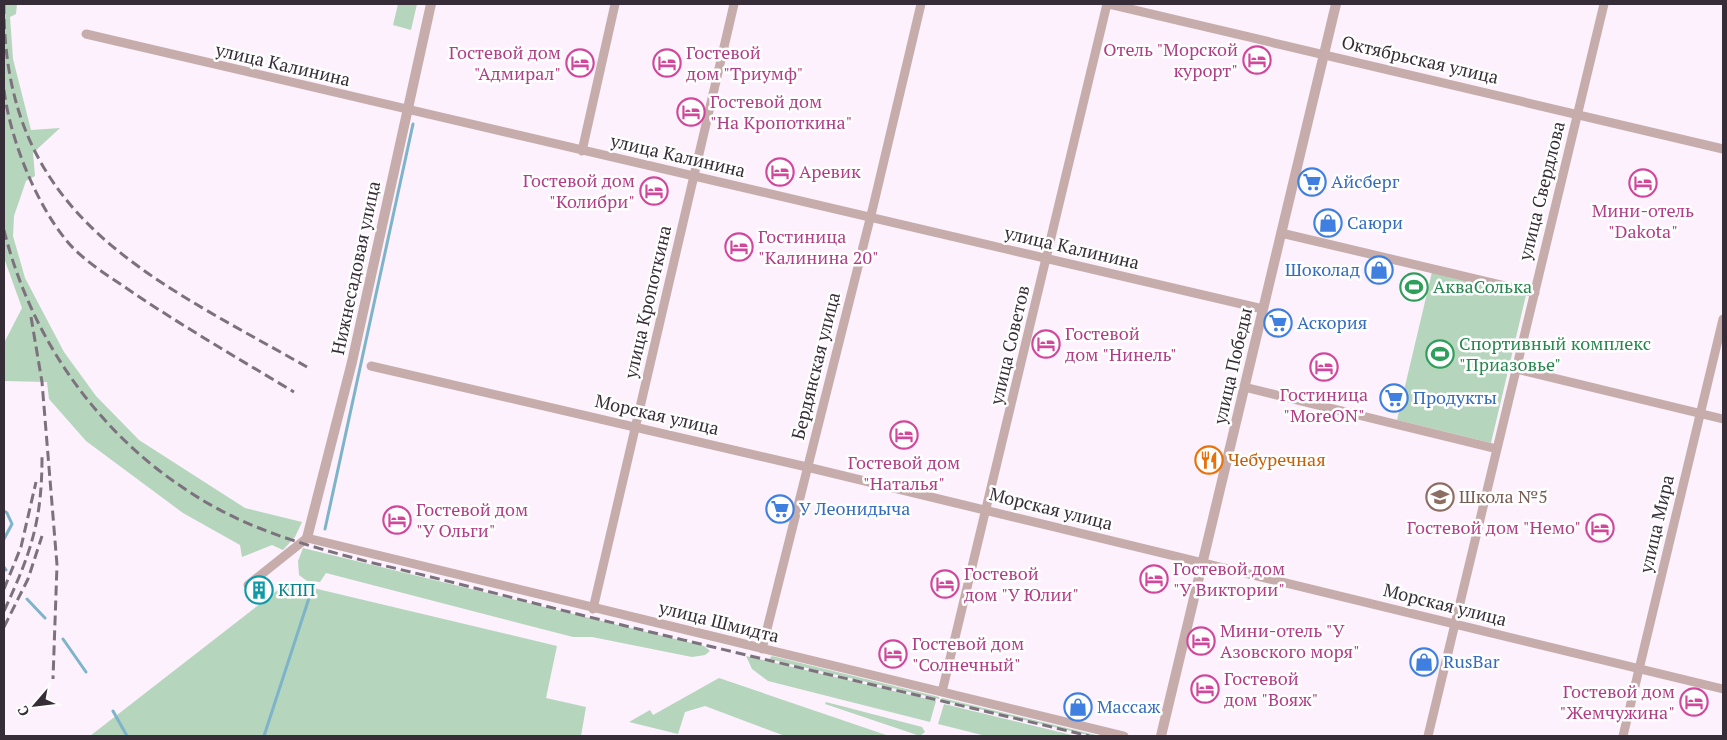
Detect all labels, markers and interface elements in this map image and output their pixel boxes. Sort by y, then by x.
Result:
street label: Октябрьская улица [1339,29,1501,89]
street label: улица Калинина [212,37,353,91]
place label: Отель "Морской курорт" [1103,37,1238,82]
place label: Гостевой дом "Адмирал" [449,40,561,85]
place label: Гостевой дом "Триумф" [686,40,803,85]
hotel icon: Отель "Морской курорт" [1242,45,1272,75]
hotel icon: Гостевой дом "Адмирал" [565,48,595,78]
hotel icon: Гостевой дом "Триумф" [652,48,682,78]
place label: Гостевой дом "На Кропоткина" [710,89,852,134]
hotel icon: Гостевой дом "На Кропоткина" [676,97,706,127]
street label: улица Свердлова [1512,119,1570,264]
street label: улица Калинина [607,128,748,182]
hotel icon: Аревик [765,157,795,187]
place label: Аревик [799,159,861,183]
supermarket icon: Айсберг [1297,167,1327,197]
place label: Гостевой дом "Колибри" [523,168,635,213]
hotel icon: Мини-отель "Dakota" [1628,168,1658,198]
place label: Айсберг [1331,169,1400,193]
hotel icon: Гостевой дом "Колибри" [639,176,669,206]
street label: Нижнесадовая улица [325,179,385,357]
place label: Мини-отель "Dakota" [1592,198,1694,243]
shop icon: Саюри [1313,208,1343,238]
place label: Саюри [1347,210,1403,234]
street label: улица Калинина [1001,220,1142,274]
street label: улица Кропоткина [618,223,676,382]
place label: Гостиница "Калинина 20" [758,224,879,269]
hotel icon: Гостиница "Калинина 20" [724,232,754,262]
shop icon: Шоколад [1364,255,1394,285]
place label: Шоколад [1285,257,1360,281]
sports icon: АкваСолька [1399,272,1429,302]
place label: АкваСолька [1433,274,1532,298]
street label: улица Советов [983,283,1034,408]
street label: Бердянская улица [785,289,845,442]
street label: улица Победы [1207,305,1257,427]
supermarket icon: Аскория [1263,308,1293,338]
place label: Аскория [1297,310,1367,334]
place label: Гостевой дом "Нинель" [1065,321,1177,366]
hotel icon: Гостевой дом "Нинель" [1031,329,1061,359]
place label: Спортивный комплекс "Приазовье" [1459,331,1651,376]
sports icon: Спортивный комплекс "Приазовье" [1425,339,1455,369]
hotel icon: Гостиница "MoreON" [1309,352,1339,382]
place label: Гостиница "MoreON" [1280,382,1368,427]
supermarket icon: Продукты [1379,383,1409,413]
place label: Продукты [1413,385,1497,409]
street label: Морская улица [593,388,722,440]
hotel icon: Гостевой дом "Наталья" [889,420,919,450]
restaurant icon: Чебуречная [1194,445,1224,475]
place label: Чебуречная [1228,447,1326,471]
place label: Гостевой дом "Наталья" [848,450,960,495]
street label: улица Мира [1633,472,1679,576]
street label: Морская улица [987,481,1116,535]
school or university icon: Школа №5 [1425,482,1455,512]
place label: Школа №5 [1459,484,1548,508]
supermarket icon: У Леонидыча [765,494,795,524]
place label: У Леонидыча [799,496,910,520]
place label: Гостевой дом "У Ольги" [416,497,528,542]
hotel icon: Гостевой дом "У Ольги" [382,505,412,535]
hotel icon: Гостевой дом "Немо" [1585,513,1615,543]
place label: Гостевой дом "Немо" [1407,515,1581,539]
place label: Гостевой дом "У Виктории" [1173,556,1285,601]
place label: Гостевой дом "У Юлии" [964,561,1079,606]
hotel icon: Гостевой дом "У Виктории" [1139,564,1169,594]
hotel icon: Гостевой дом "У Юлии" [930,569,960,599]
building icon: КПП [244,575,274,605]
place label: КПП [278,577,316,601]
street label: Морская улица [1381,577,1510,631]
street label: улица Шмидта [656,594,782,648]
place label: Мини-отель "У Азовского моря" [1220,618,1360,663]
hotel icon: Мини-отель "У Азовского моря" [1186,626,1216,656]
place label: Гостевой дом "Солнечный" [912,631,1024,676]
hotel icon: Гостевой дом "Солнечный" [878,639,908,669]
shop icon: RusBar [1409,647,1439,677]
place label: RusBar [1443,649,1500,673]
place label: Гостевой дом "Вояж" [1224,666,1318,711]
hotel icon: Гостевой дом "Вояж" [1190,674,1220,704]
place label: Гостевой дом "Жемчужина" [1559,679,1675,724]
north arrow [10,680,60,730]
hotel icon: Гостевой дом "Жемчужина" [1679,687,1709,717]
shop icon: Массаж [1063,692,1093,722]
place label: Массаж [1097,694,1160,718]
text: С [13,703,34,720]

